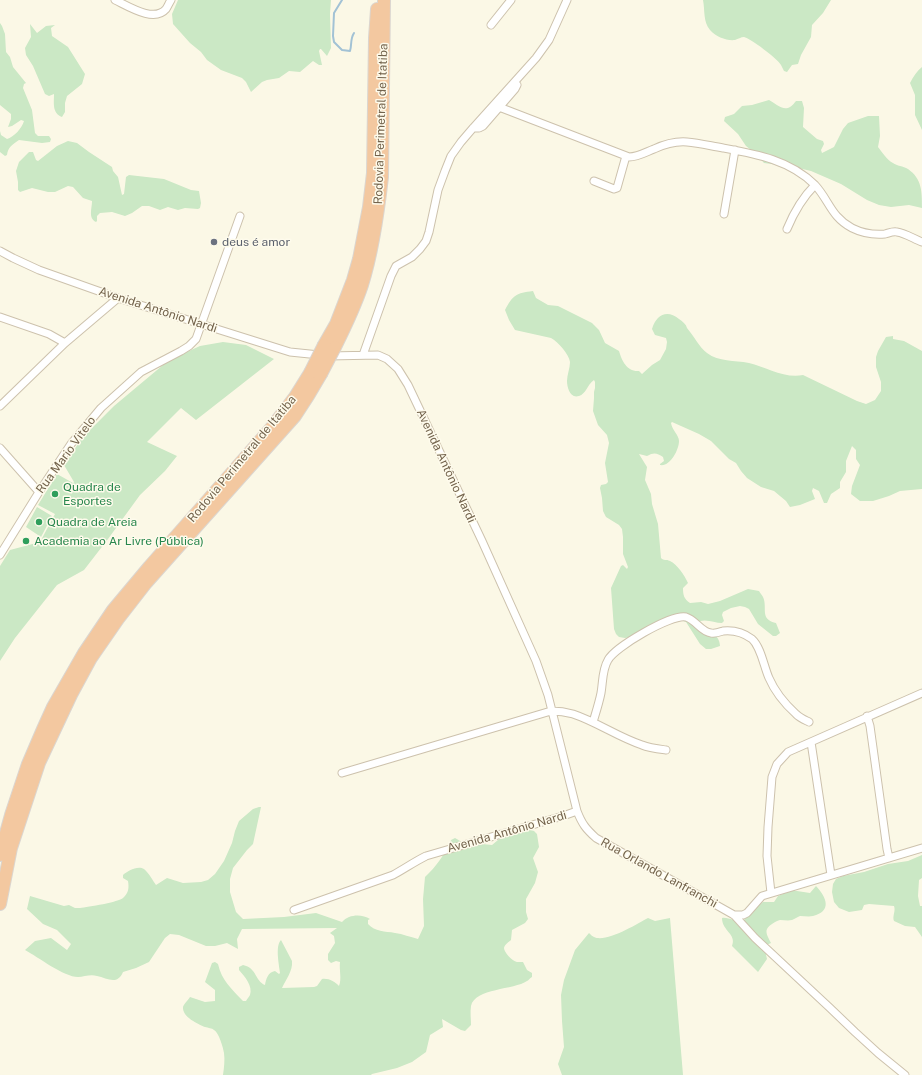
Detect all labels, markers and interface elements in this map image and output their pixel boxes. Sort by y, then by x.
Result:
street label: Rodovia Perimetral de Itatiba [371,43,391,205]
place label: deus é amor [222,235,290,249]
marker: deus é amor [209,237,219,247]
street label: Avenida Antônio Nardi [97,284,219,336]
street label: Rodovia Perimetral de Itatiba [185,393,299,525]
street label: Avenida Antônio Nardi [413,407,479,525]
street label: Rua Mario Vitelo [33,414,99,496]
place label: Quadra de Esportes [63,480,121,508]
marker: Quadra de Esportes [50,489,60,499]
place label: Quadra de Areia [47,515,137,529]
marker: Quadra de Areia [34,517,44,527]
place label: Academia ao Ar Livre (Pública) [34,534,204,548]
marker: Academia ao Ar Livre (Pública) [21,536,31,546]
street label: Avenida Antônio Nardi [446,808,568,856]
street label: Rua Orlando Lanfranchi [598,835,720,911]

